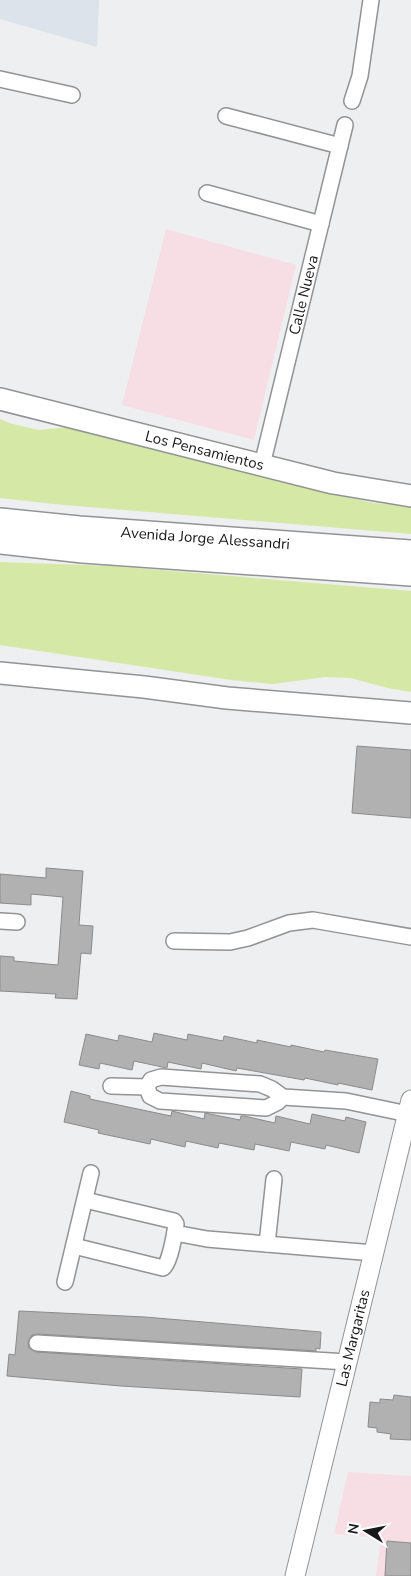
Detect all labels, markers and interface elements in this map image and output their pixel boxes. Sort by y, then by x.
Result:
street label: Calle Nueva [284,253,323,337]
street label: Los Pensamientos [143,426,266,475]
street label: Avenida Jorge Alessandri [120,522,291,554]
street label: Las Margaritas [332,1287,374,1389]
north arrow [341,1506,391,1556]
text: N [343,1522,364,1536]

